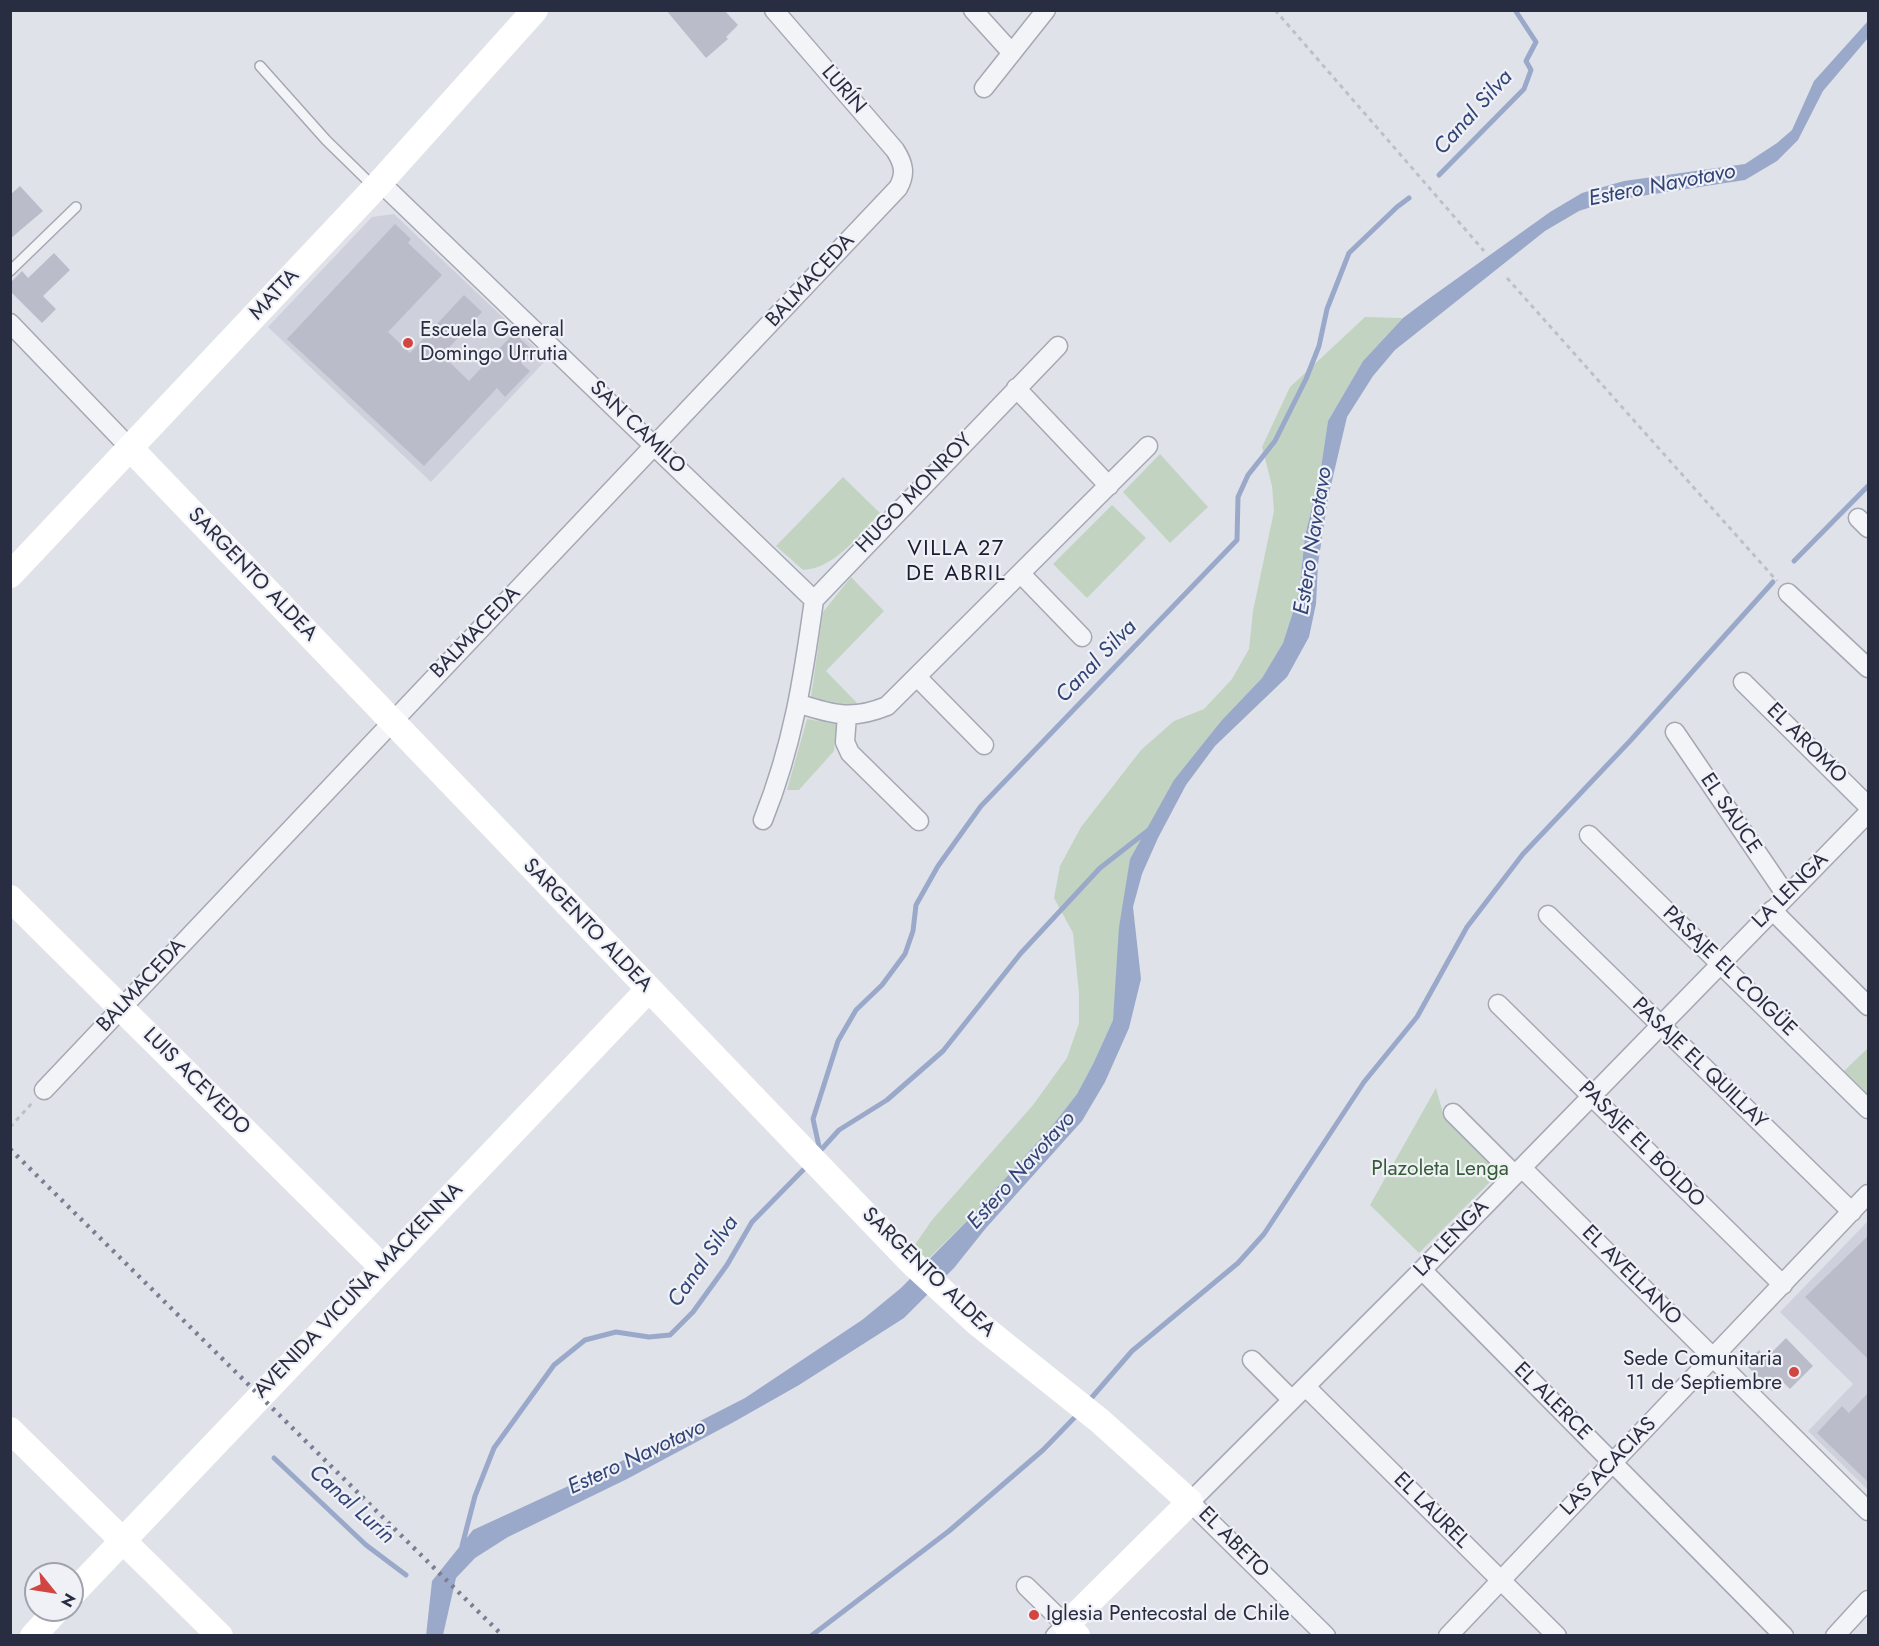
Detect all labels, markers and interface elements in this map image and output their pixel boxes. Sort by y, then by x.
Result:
street label: LURÍN [815,61,871,119]
water label: Canal Silva [1429,65,1519,161]
water label: Estero Navotavo [1586,159,1738,213]
street label: BALMACEDA [761,229,861,333]
street label: MATTA [245,264,305,326]
place label: Escuela General Domingo Urrutia [420,318,568,368]
marker: Escuela General Domingo Urrutia [401,336,415,350]
street label: SAN CAMILO [584,376,690,480]
street label: HUGO MONROY [852,429,978,559]
water label: Estero Navotavo [1289,465,1339,617]
street label: SARGENTO ALDEA [182,503,322,647]
district label: VILLA 27 DE ABRIL [906,537,1006,588]
street label: BALMACEDA [426,582,526,684]
water label: Canal Silva [1051,615,1143,709]
street label: EL AROMO [1761,699,1851,789]
street label: EL SAUCE [1694,769,1766,859]
street label: LA LENGA [1748,848,1834,934]
street label: SARGENTO ALDEA [517,854,657,998]
street label: PASAJE EL COIGÜE [1657,902,1801,1042]
street label: BALMACEDA [92,934,192,1038]
street label: PASAJE EL QUILLAY [1626,993,1772,1135]
street label: LUIS ACEVEDO [137,1023,255,1141]
street label: PASAJE EL BOLDO [1573,1077,1709,1213]
water label: Estero Navotavo [962,1107,1082,1235]
park label: Plazoleta Lenga [1371,1157,1509,1183]
street label: AVENIDA VICUÑA MACKENNA [249,1178,469,1404]
street label: LA LENGA [1409,1195,1495,1283]
street label: SARGENTO ALDEA [856,1203,1000,1343]
water label: Canal Silva [663,1211,745,1313]
street label: EL AVELLANO [1576,1221,1686,1331]
place label: Sede Comunitaria 11 de Septiembre [1623,1347,1782,1397]
street label: EL ALERCE [1508,1358,1596,1446]
marker: Sede Comunitaria 11 de Septiembre [1787,1365,1801,1379]
street label: LAS ACACIAS [1556,1413,1662,1521]
water label: Estero Navotavo [564,1415,710,1501]
water label: Canal Lurín [303,1460,399,1550]
street label: EL LAUREL [1388,1468,1474,1554]
street label: EL ABETO [1192,1502,1274,1584]
north arrow [24,1562,84,1622]
text: N [55,1589,81,1612]
place label: Iglesia Pentecostal de Chile [1046,1602,1289,1628]
marker: Iglesia Pentecostal de Chile [1027,1608,1041,1622]

